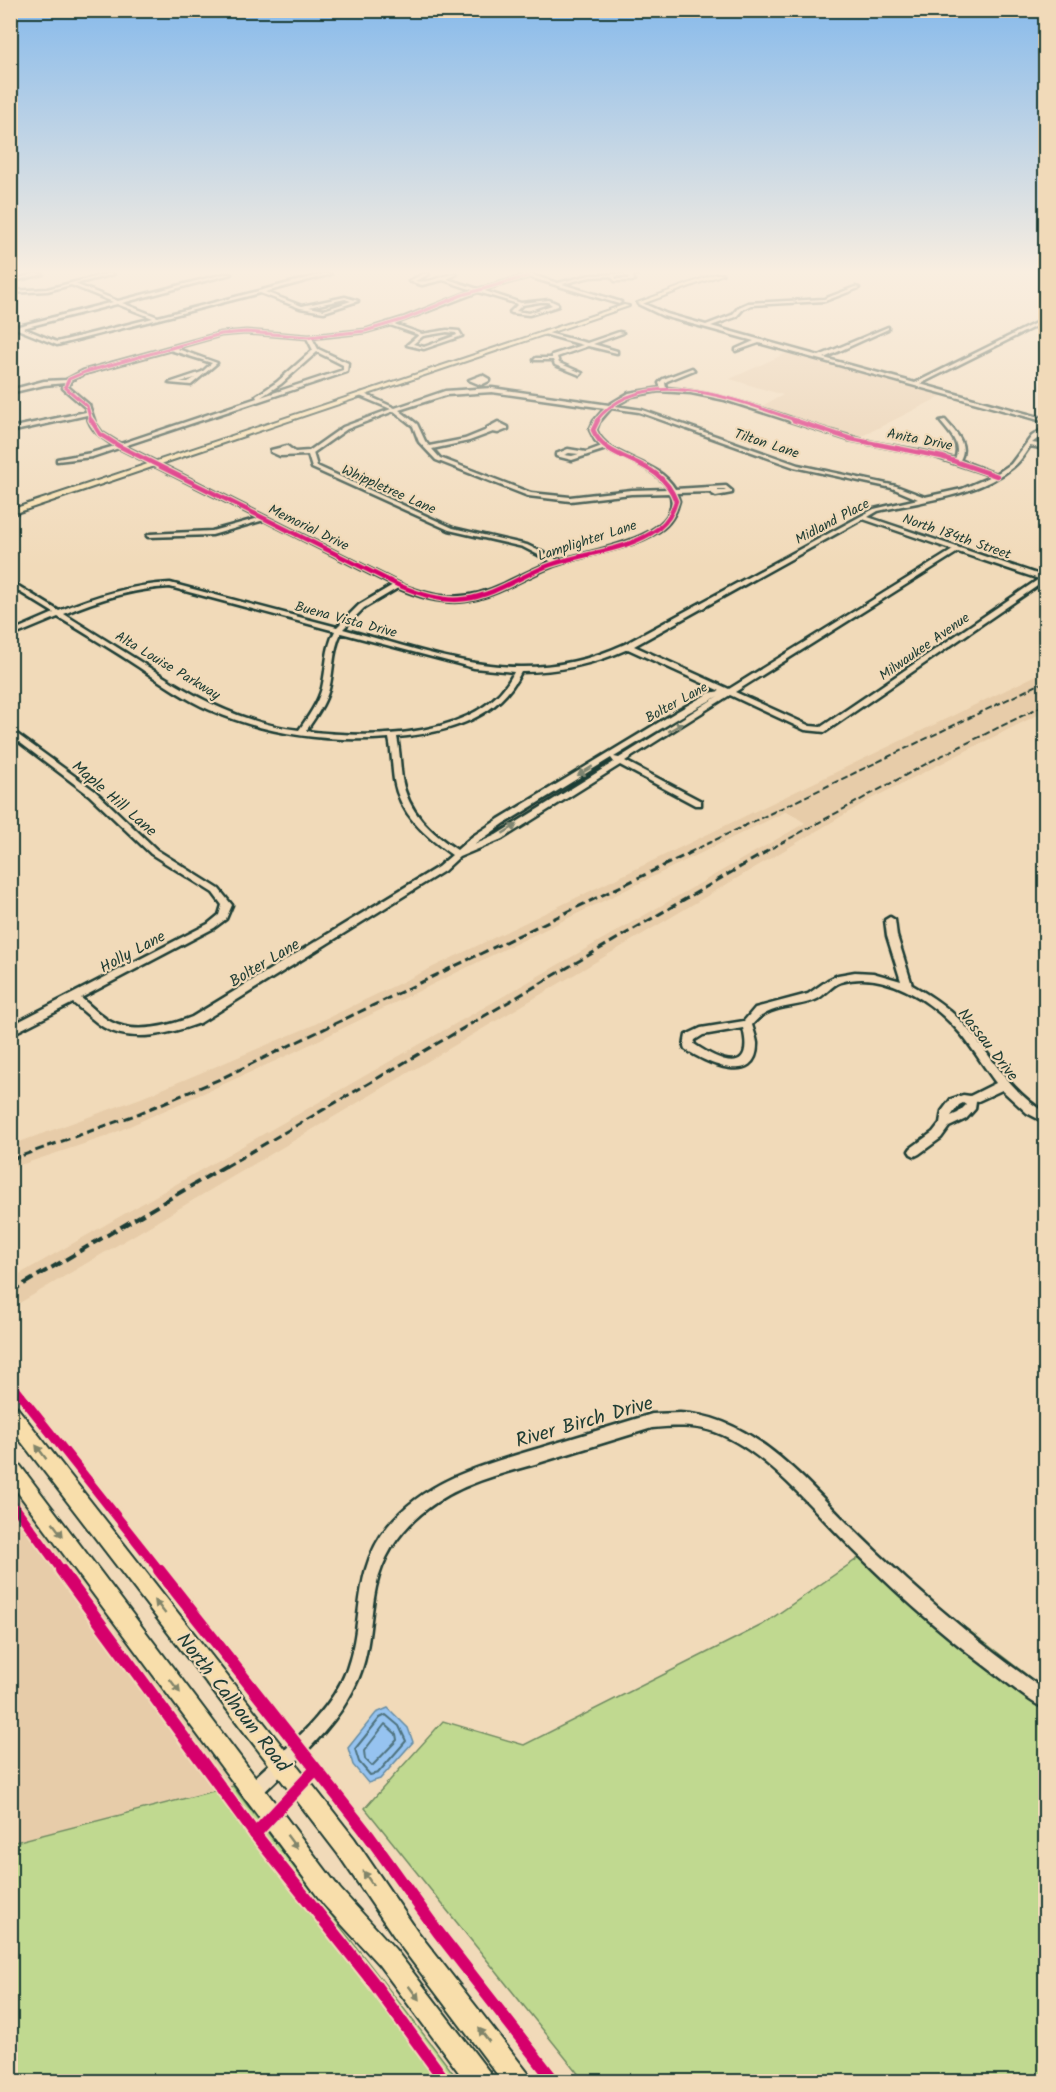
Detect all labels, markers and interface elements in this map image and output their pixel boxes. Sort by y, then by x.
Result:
street label: Tilton Lane [731,423,803,465]
street label: Anita Drive [885,423,955,457]
street label: Whippletree Lane [338,459,440,521]
street label: Midland Place [791,493,874,551]
street label: Memorial Drive [264,499,353,557]
street label: North 184th Street [899,508,1014,566]
street label: Lamplighter Lane [535,514,640,567]
street label: Buena Vista Drive [292,596,400,644]
street label: Milwaukee Avenue [875,607,975,686]
street label: Alta Louise Parkway [111,626,225,706]
street label: Bolter Lane [641,676,712,729]
one-way arrow [668,721,684,732]
street label: Maple Hill Lane [66,755,162,843]
one-way arrow [577,765,593,776]
one-way arrow [502,824,518,835]
street label: Holly Lane [95,924,170,980]
street label: Bolter Lane [225,932,305,994]
street label: Nassau Drive [951,1003,1024,1087]
street label: River Birch Drive [512,1388,657,1458]
one-way arrow [35,1445,47,1461]
one-way arrow [52,1522,64,1537]
one-way arrow [155,1599,167,1614]
street label: North Calhoun Road [167,1626,298,1781]
one-way arrow [169,1677,181,1693]
one-way arrow [285,1835,297,1850]
one-way arrow [362,1871,374,1887]
one-way arrow [408,1986,420,2001]
one-way arrow [478,2028,490,2043]

